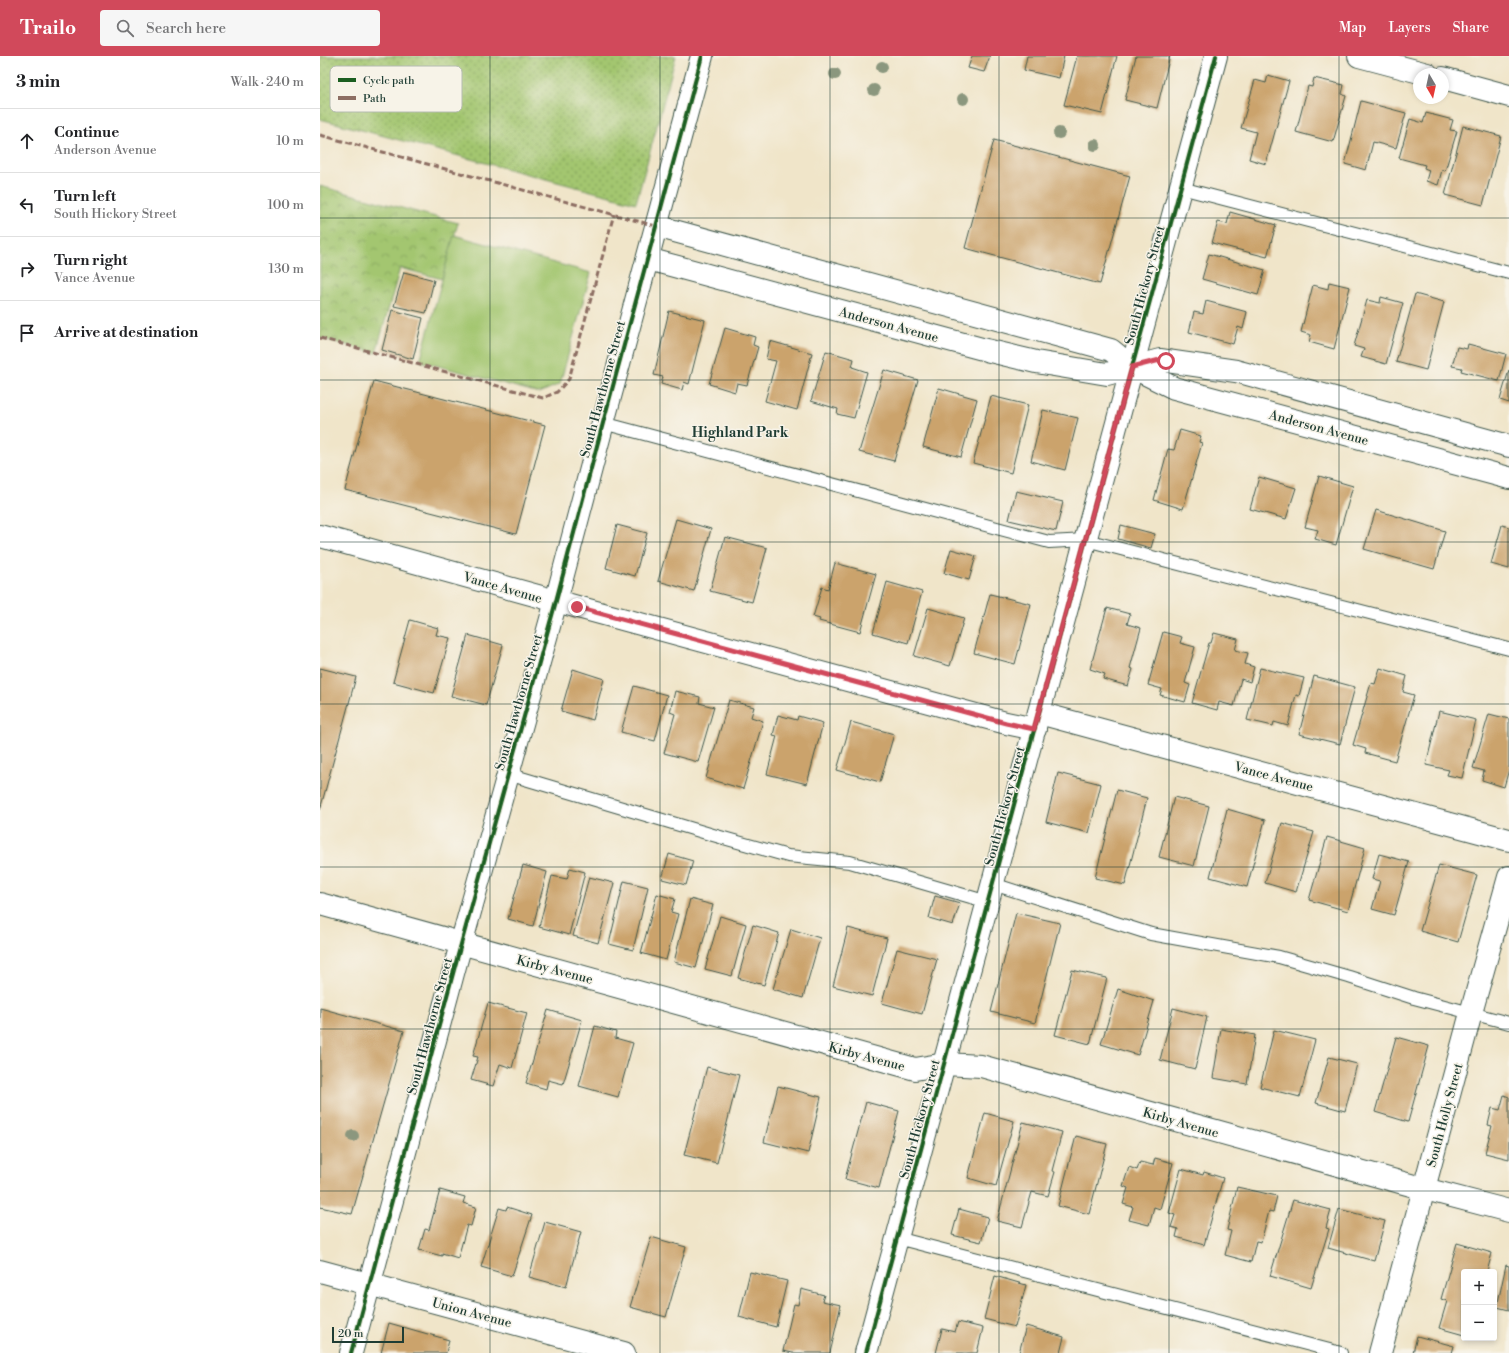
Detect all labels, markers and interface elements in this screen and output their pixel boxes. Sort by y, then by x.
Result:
search box [100,10,380,46]
text: Trailo [20,16,76,40]
icon: search [114,17,136,39]
text: Search here [146,19,226,38]
text: Map [1339,19,1366,37]
text: Layers [1388,19,1431,37]
text: Share [1453,19,1489,37]
legend [330,66,462,112]
north arrow [1413,68,1449,104]
text: 3 min [16,71,60,93]
text: Walk · 240 m [230,74,304,90]
text: Cycle path [363,74,415,88]
text: Path [363,92,387,106]
text: Continue [54,123,119,142]
icon: ahead [16,130,38,152]
text: 10 m [276,133,304,149]
text: Anderson Avenue [54,142,157,158]
text: Turn left [54,187,116,206]
icon: left [16,194,38,216]
text: 100 m [268,197,304,213]
text: South Hickory Street [54,206,177,222]
street label: South Hickory Street [1121,223,1169,347]
text: Turn right [54,251,128,270]
icon: right [16,258,38,280]
text: 130 m [269,261,304,277]
text: Vance Avenue [54,270,135,286]
street label: Anderson Avenue [836,304,941,346]
street label: South Hawthorne Street [577,319,629,460]
icon: arrive [16,322,38,344]
text: Arrive at destination [54,323,198,342]
route start [1157,352,1175,370]
street label: Anderson Avenue [1266,407,1371,449]
district label: Highland Park [692,424,789,442]
street label: Vance Avenue [461,569,544,607]
route end [568,598,586,616]
street label: South Hawthorne Street [492,632,546,772]
street label: South Hickory Street [981,744,1029,868]
street label: Vance Avenue [1231,758,1315,795]
street label: Kirby Avenue [515,952,595,988]
street label: South Hawthorne Street [404,956,456,1097]
street label: Kirby Avenue [827,1039,907,1075]
street label: South Hickory Street [896,1057,944,1181]
street label: South Holly Street [1423,1061,1467,1169]
street label: Kirby Avenue [1141,1104,1221,1142]
map controls [1461,1269,1497,1341]
button: + [1461,1269,1497,1305]
street label: Union Avenue [430,1295,514,1331]
button: − [1461,1305,1497,1341]
scale bar [332,1325,404,1344]
text: 20 m [338,1327,363,1341]

